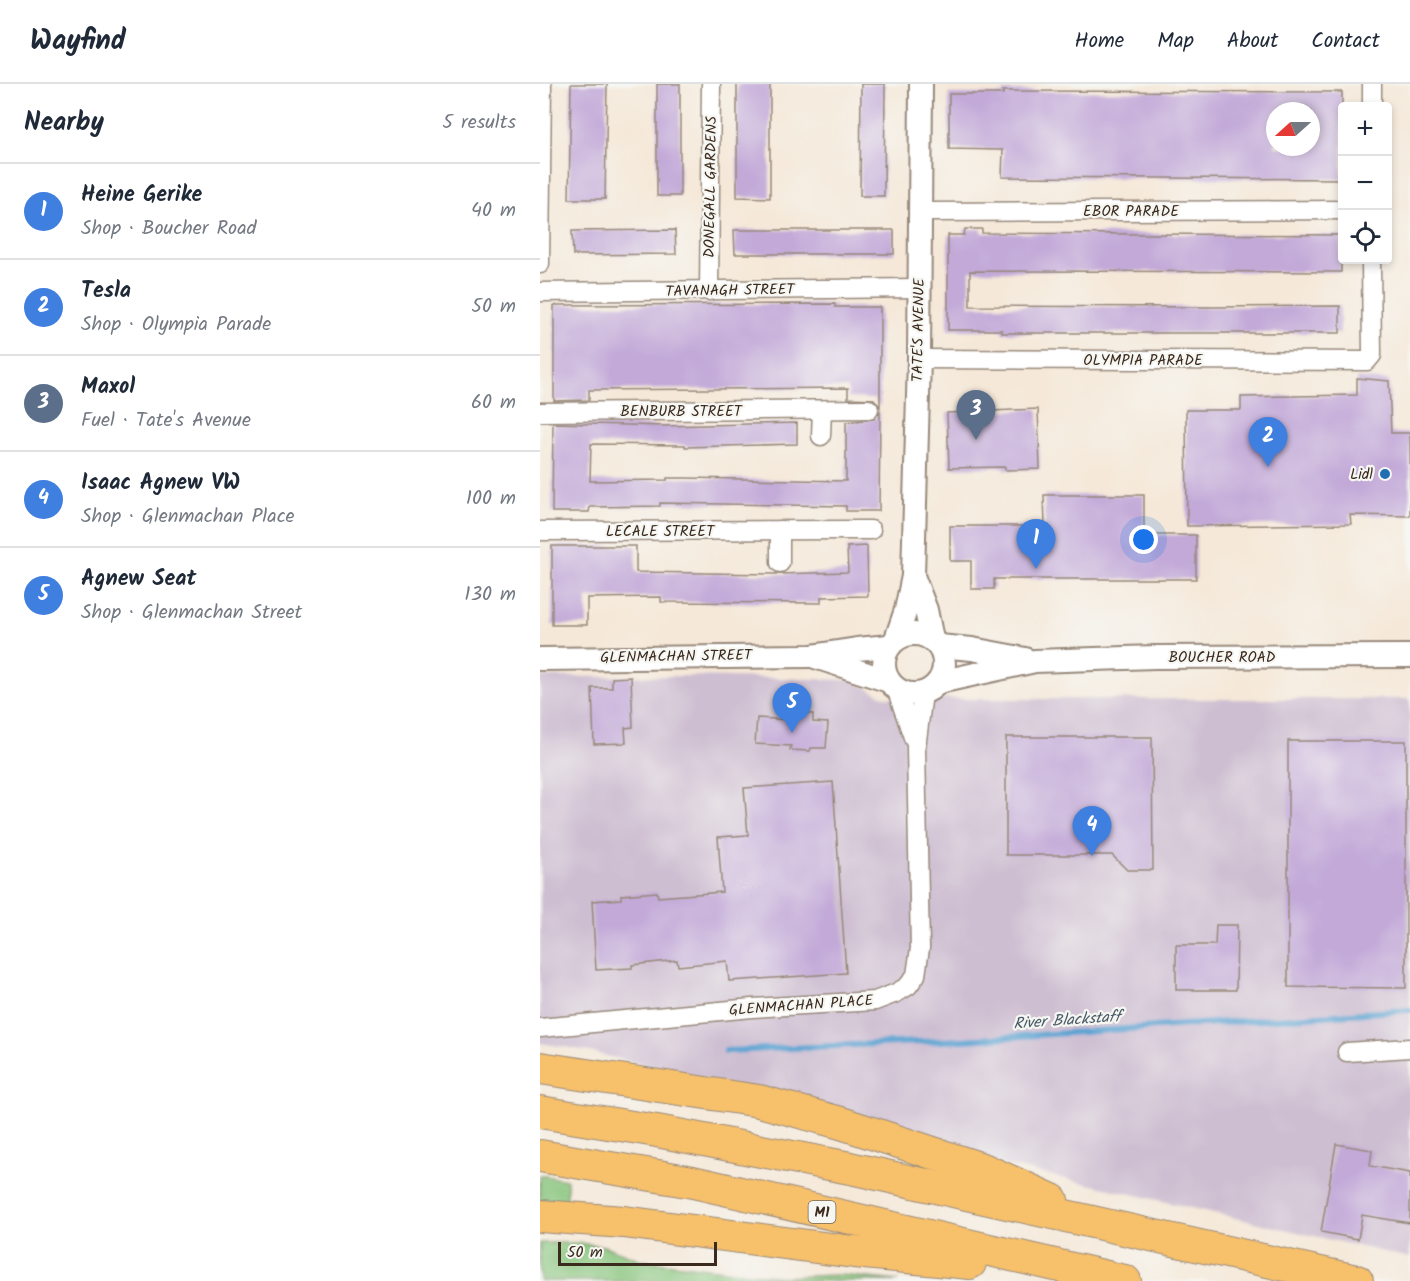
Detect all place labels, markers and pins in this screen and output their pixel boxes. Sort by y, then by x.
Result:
pin: 3 [956,390,996,440]
pin: 2 [1248,418,1288,467]
place label: Lidl [1350,463,1373,487]
marker: Lidl [1378,467,1392,481]
pin: 1 [1016,520,1056,569]
pin: 5 [772,684,812,733]
pin: 4 [1072,806,1112,856]

